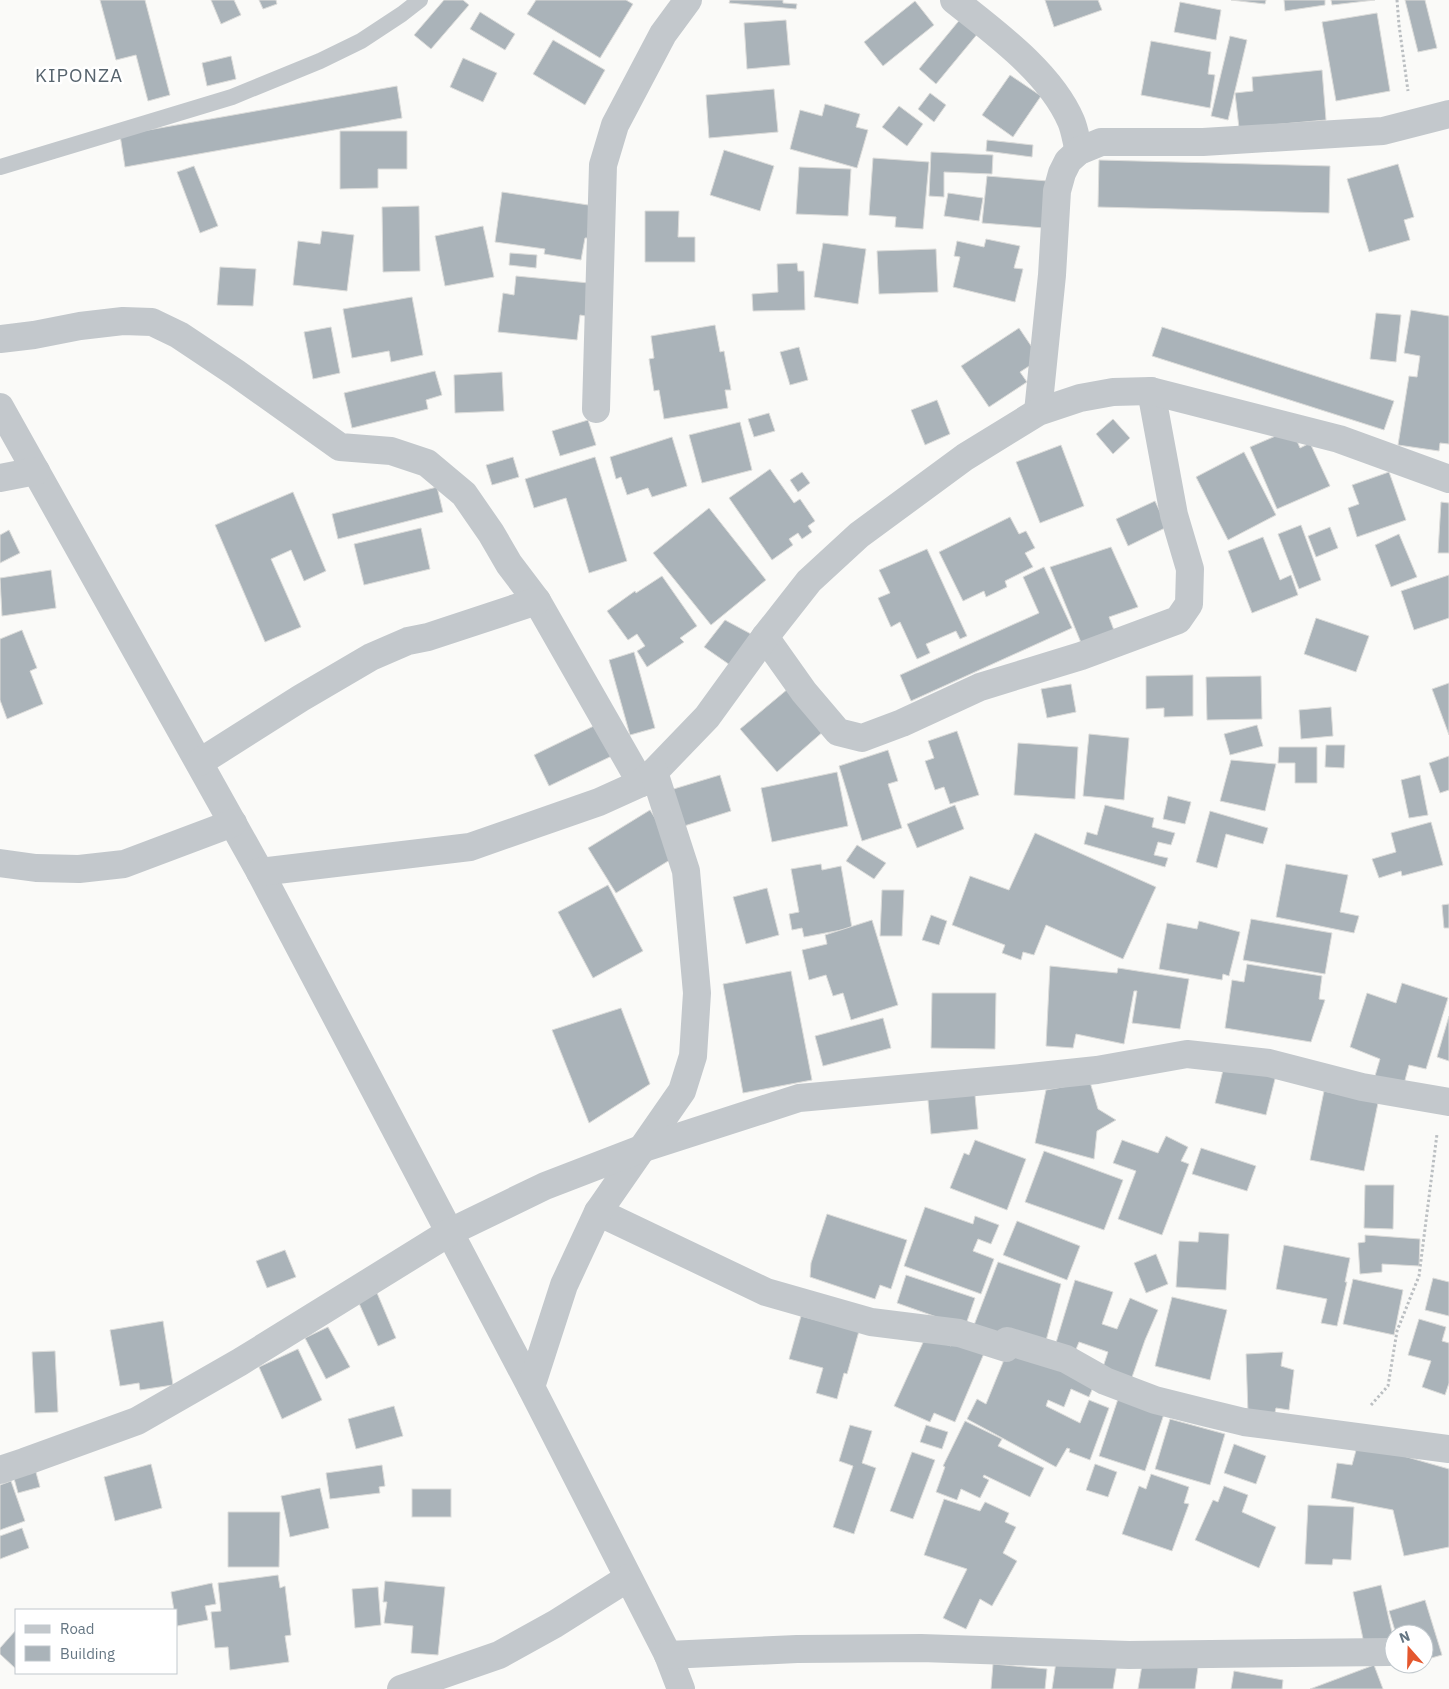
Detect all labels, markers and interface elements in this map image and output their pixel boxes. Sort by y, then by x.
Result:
district label: KIPONZA [35,63,123,87]
legend [15,1609,178,1674]
text: Road [60,1619,95,1638]
north arrow [1384,1624,1434,1674]
text: N [1397,1627,1412,1647]
text: Building [60,1644,115,1663]

